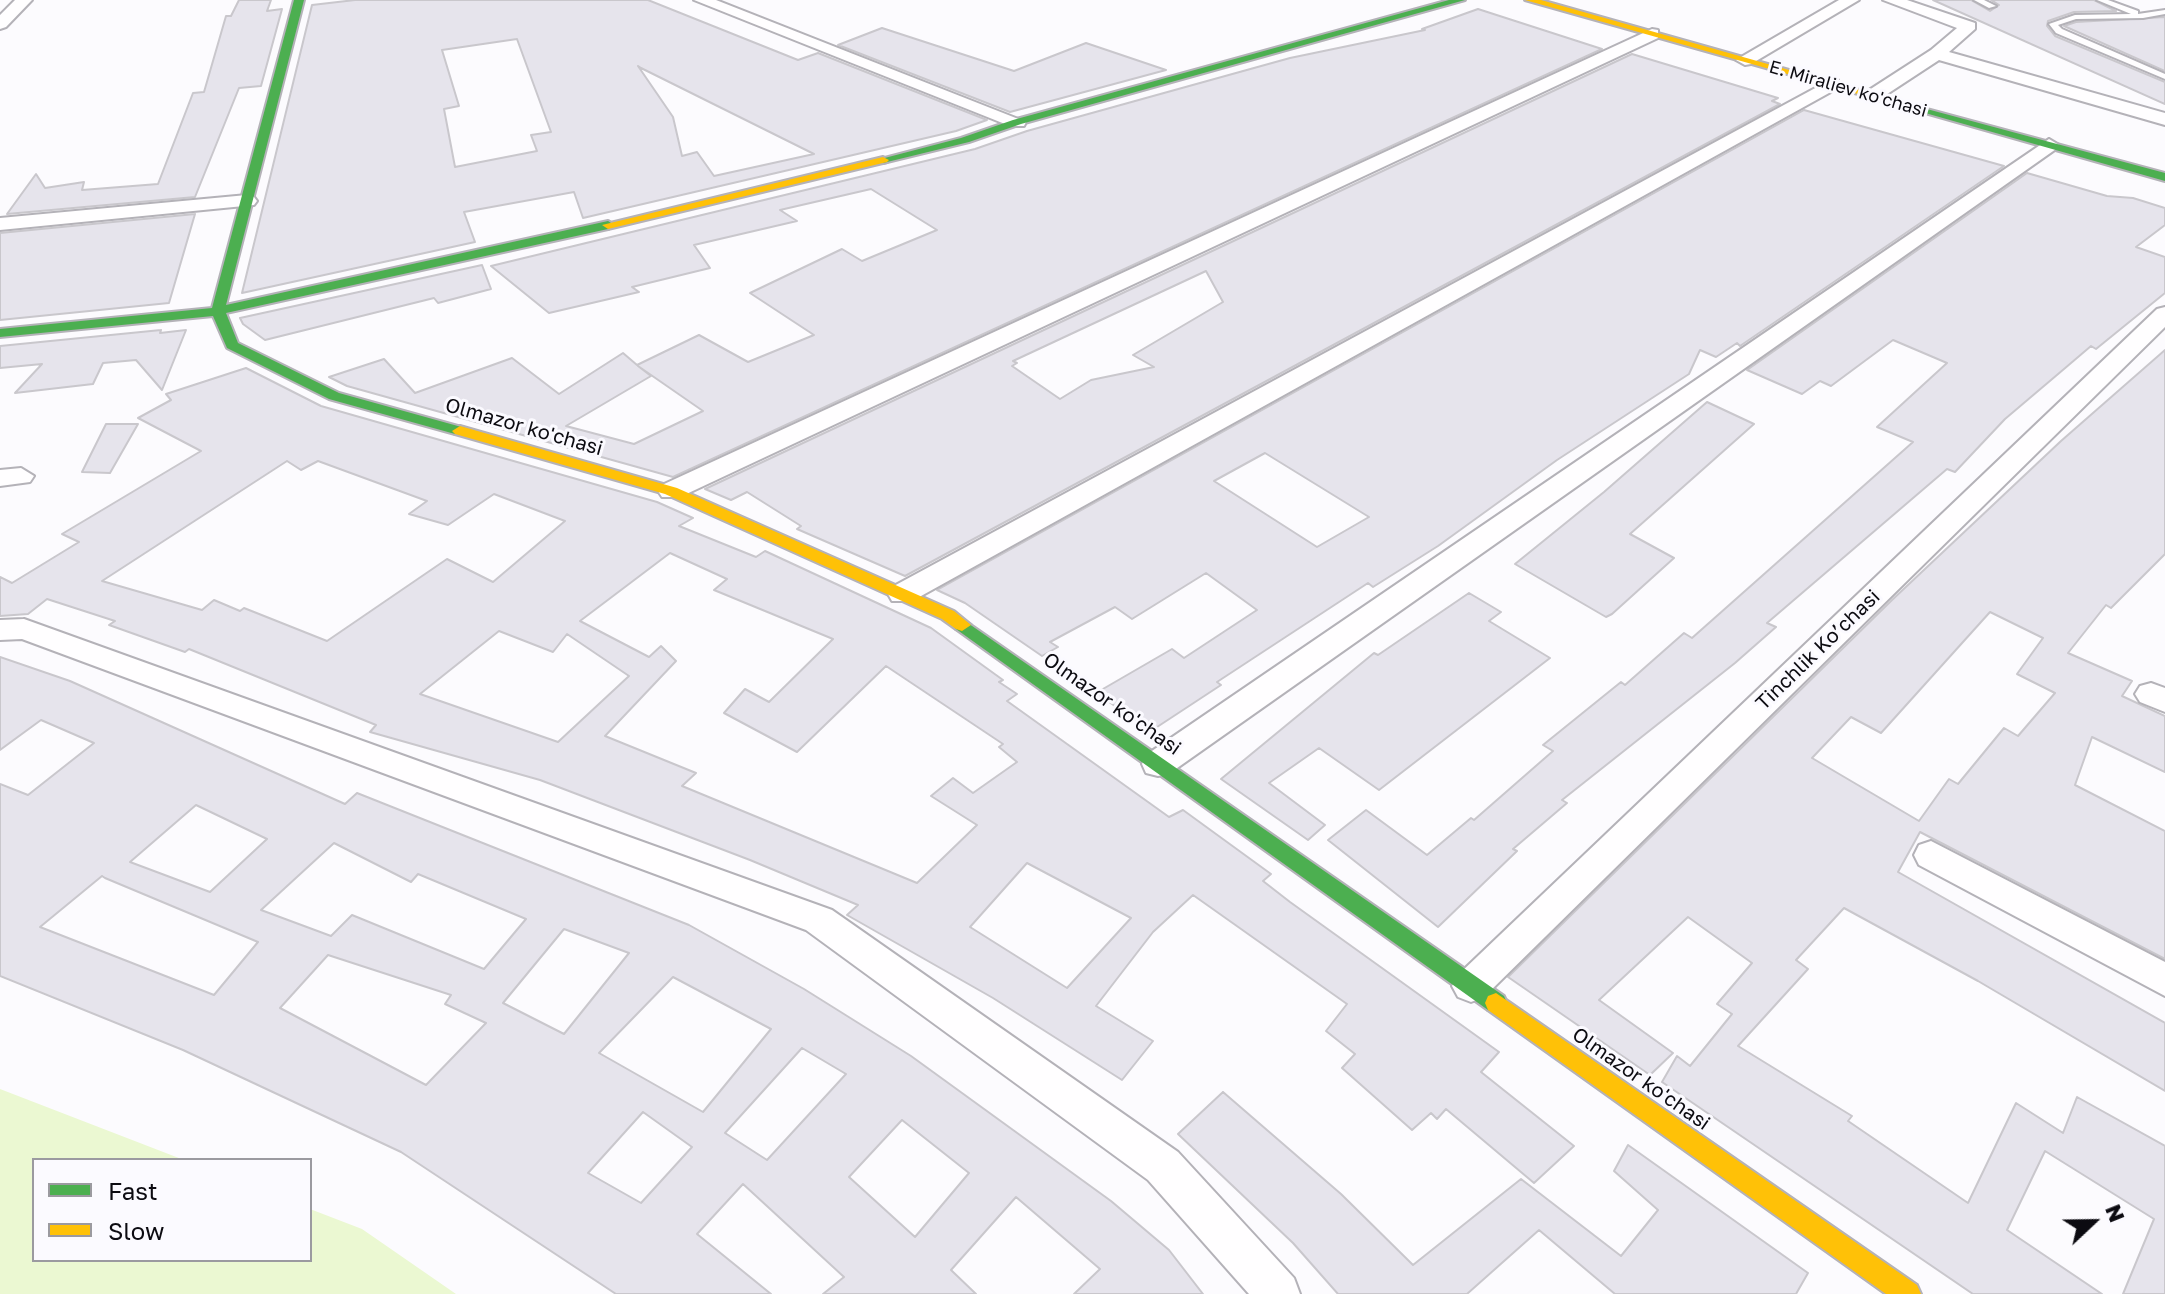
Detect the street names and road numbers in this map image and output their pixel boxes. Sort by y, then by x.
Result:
street label: E. Miraliev ko'chasi [1767,56,1929,122]
street label: Olmazor ko'chasi [443,393,605,461]
street label: Tinchlik Ko’chasi [1751,585,1885,715]
street label: Olmazor ko'chasi [1039,648,1185,760]
street label: Olmazor ko'chasi [1568,1023,1714,1135]

